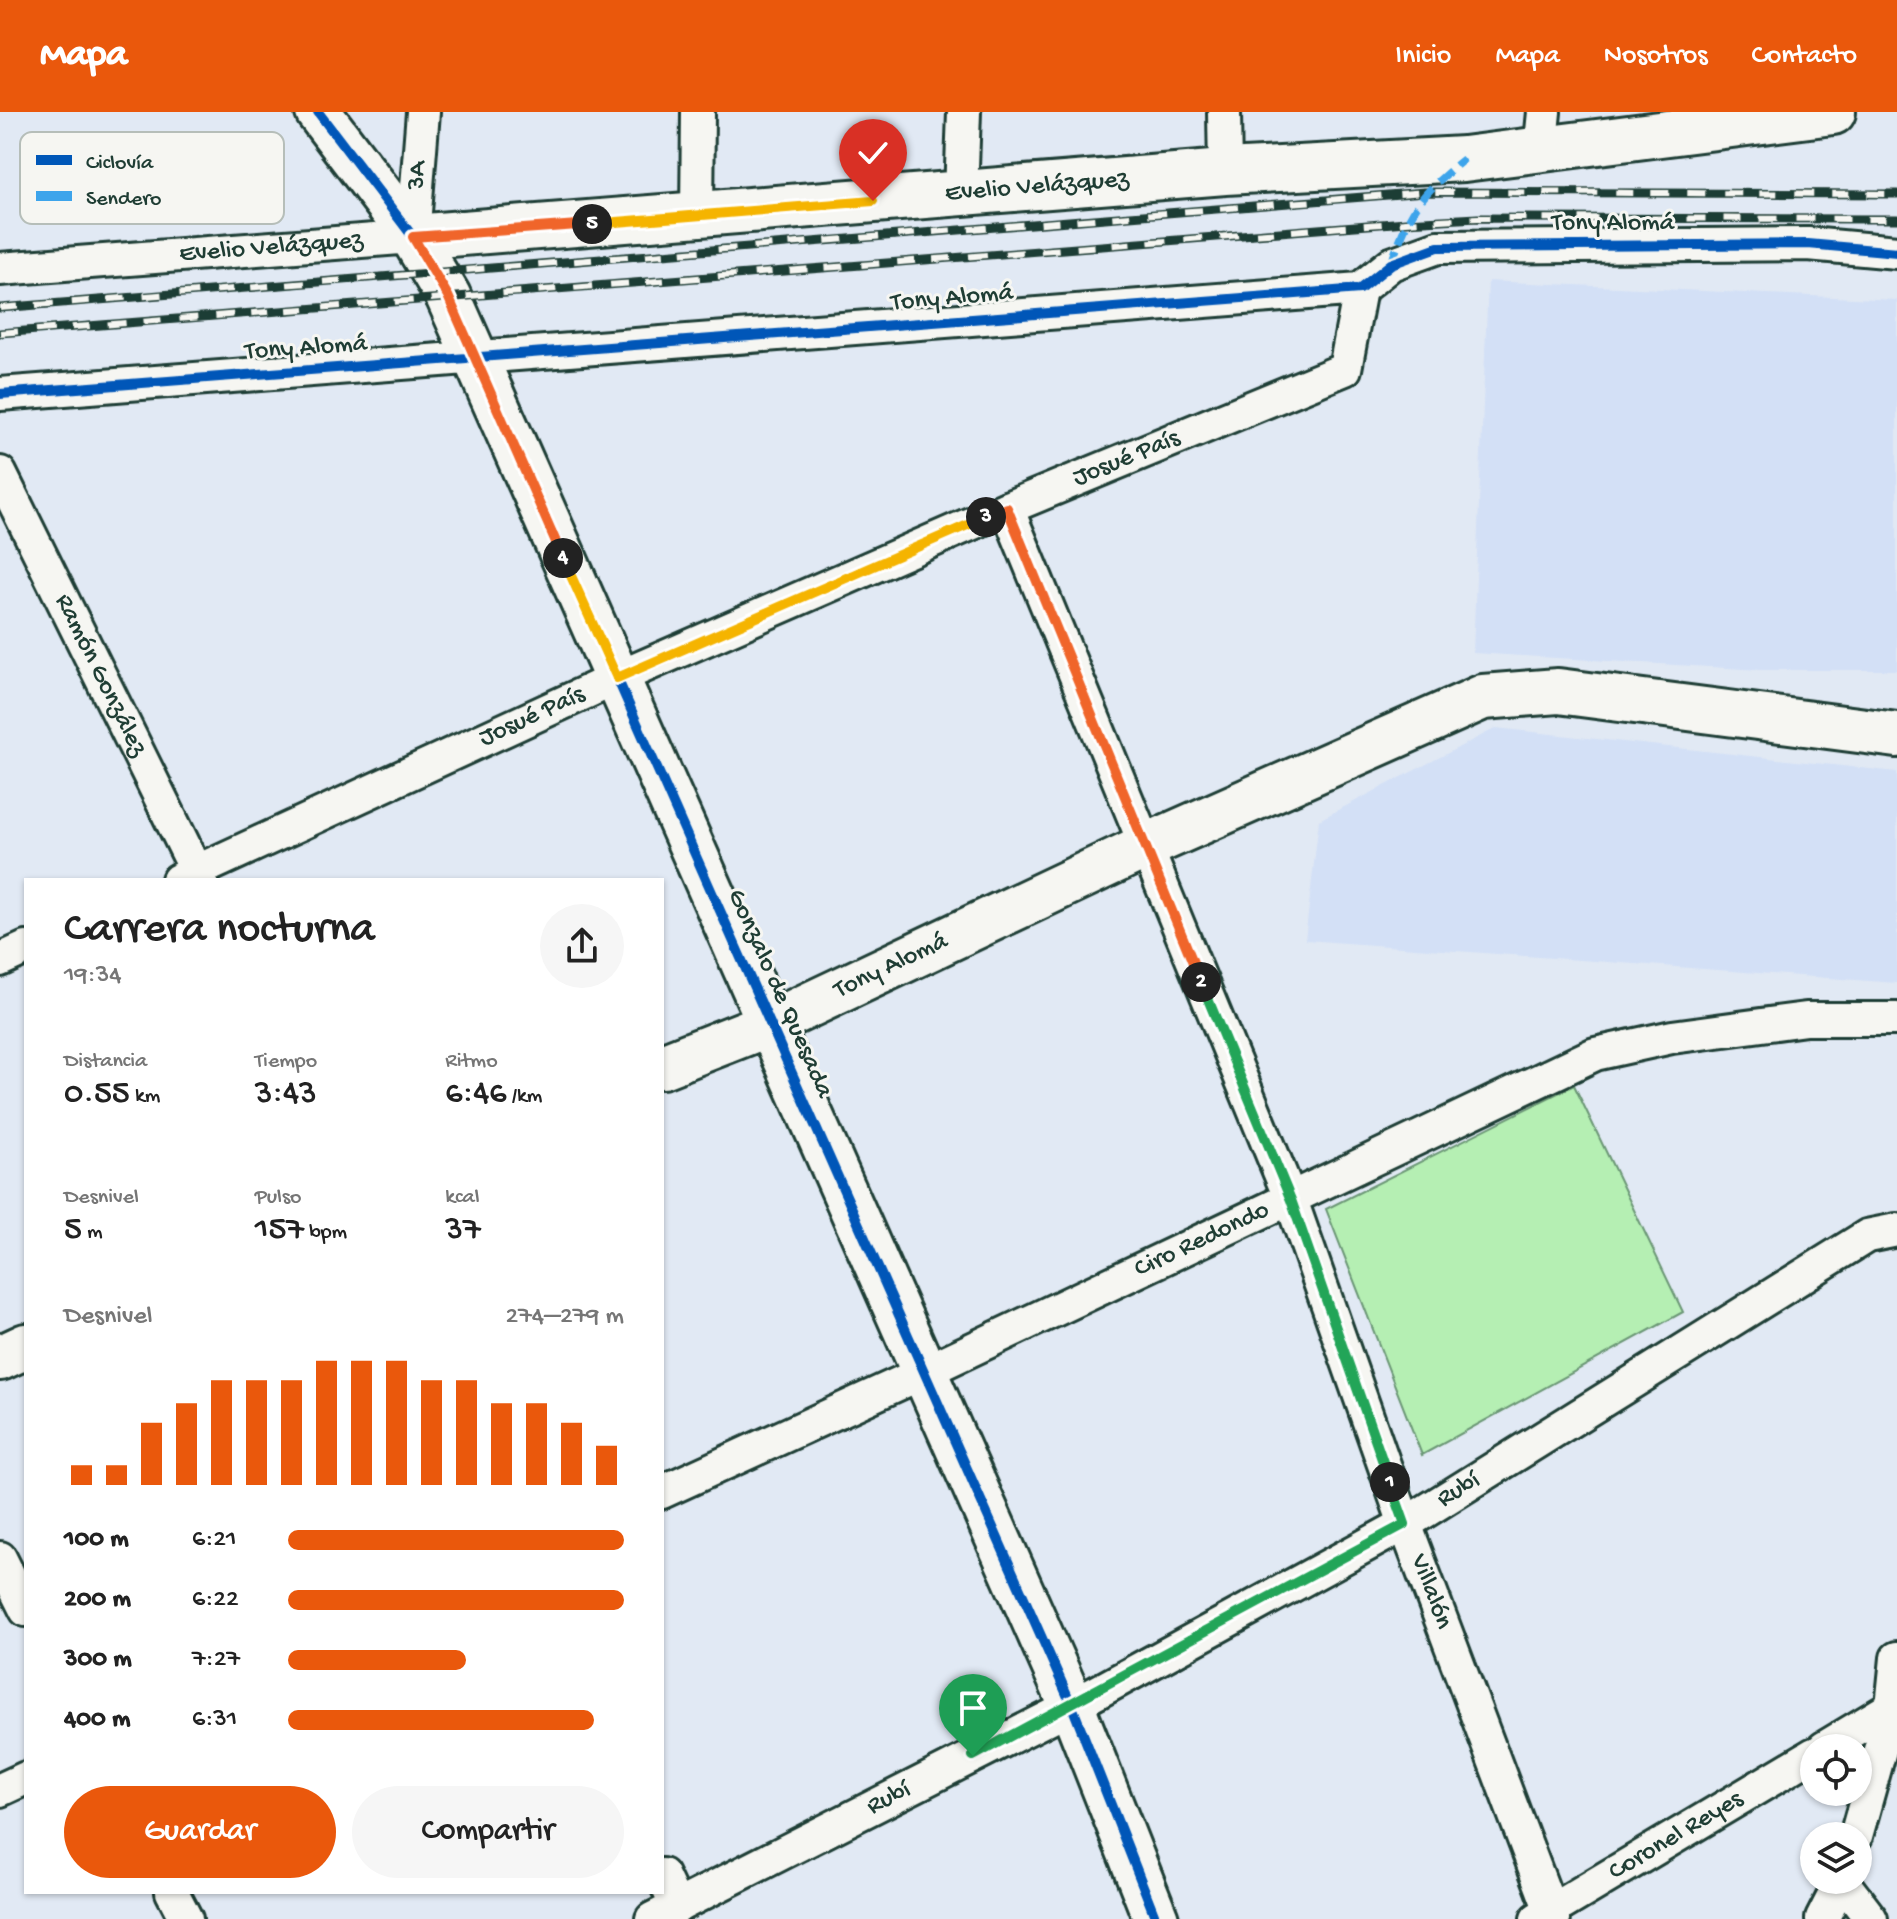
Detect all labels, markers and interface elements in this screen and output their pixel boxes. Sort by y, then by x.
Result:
text: Mapa [40,34,127,78]
text: Inicio [1395,40,1451,73]
text: Mapa [1495,40,1560,73]
text: Nosotros [1604,40,1708,73]
text: Contacto [1752,40,1857,73]
pin [839,119,907,201]
icon: check [851,131,895,175]
legend [20,132,284,224]
text: Ciclovía [86,151,154,177]
street label: 3A [401,158,435,192]
street label: Evelio Velázquez [944,164,1132,210]
text: Sendero [86,187,161,213]
pin: 5 [572,204,612,244]
street label: Tony Alomá [1550,209,1676,240]
text: 5 [586,211,598,237]
street label: Evelio Velázquez [178,225,366,271]
street label: Tony Alomá [888,278,1016,320]
street label: Tony Alomá [242,329,370,369]
street label: Josué País [1069,423,1186,495]
pin: 3 [966,497,1006,537]
text: 3 [980,504,992,530]
pin: 4 [543,538,583,578]
text: 4 [558,545,568,571]
street label: Ramón González [47,589,154,763]
street label: Josué País [475,679,591,755]
street label: Gonzalo de Quesada [719,885,840,1105]
button: share [540,904,624,988]
text: Carrera nocturna [64,905,375,957]
street label: Tony Alomá [827,926,954,1007]
text: 19:34 [64,961,121,992]
pin: 2 [1181,962,1221,1002]
text: 2 [1196,969,1206,995]
text: Distancia [64,1049,147,1075]
text: Tiempo [255,1049,317,1075]
text: Ritmo [445,1049,498,1075]
text: 0.55 [64,1075,130,1115]
text: 3:43 [255,1075,317,1115]
text: 6:46 [445,1075,507,1115]
text: km [130,1084,160,1110]
text: /km [507,1084,542,1110]
text: Desnivel [64,1185,139,1211]
text: Pulso [255,1185,301,1211]
text: kcal [445,1185,480,1211]
street label: Ciro Redondo [1130,1195,1275,1285]
text: 5 [64,1211,82,1251]
text: 157 [255,1211,304,1251]
text: 37 [445,1211,481,1251]
text: m [82,1220,103,1246]
text: bpm [304,1220,347,1246]
text: Desnivel [64,1302,153,1333]
text: 274–279 m [506,1302,624,1333]
pin: 1 [1370,1462,1410,1502]
street label: Rubí [1432,1465,1487,1515]
text: 1 [1386,1469,1394,1495]
text: 100 m [64,1525,129,1556]
text: 6:21 [192,1525,237,1556]
street label: Villalón [1402,1549,1459,1634]
text: 200 m [64,1585,131,1616]
text: 6:22 [192,1585,239,1616]
text: 300 m [64,1645,132,1676]
text: 7:27 [192,1645,240,1676]
pin [939,1674,1007,1756]
icon: arrive [951,1686,995,1730]
text: 400 m [64,1705,130,1736]
text: 6:31 [192,1705,237,1736]
map controls [1800,1734,1872,1894]
button: locate [1800,1734,1872,1806]
street label: Rubí [862,1774,918,1823]
street label: Coronel Reyes [1603,1783,1750,1888]
button: Guardar [64,1786,336,1878]
button: Compartir [352,1786,624,1878]
button: layers [1800,1822,1872,1894]

